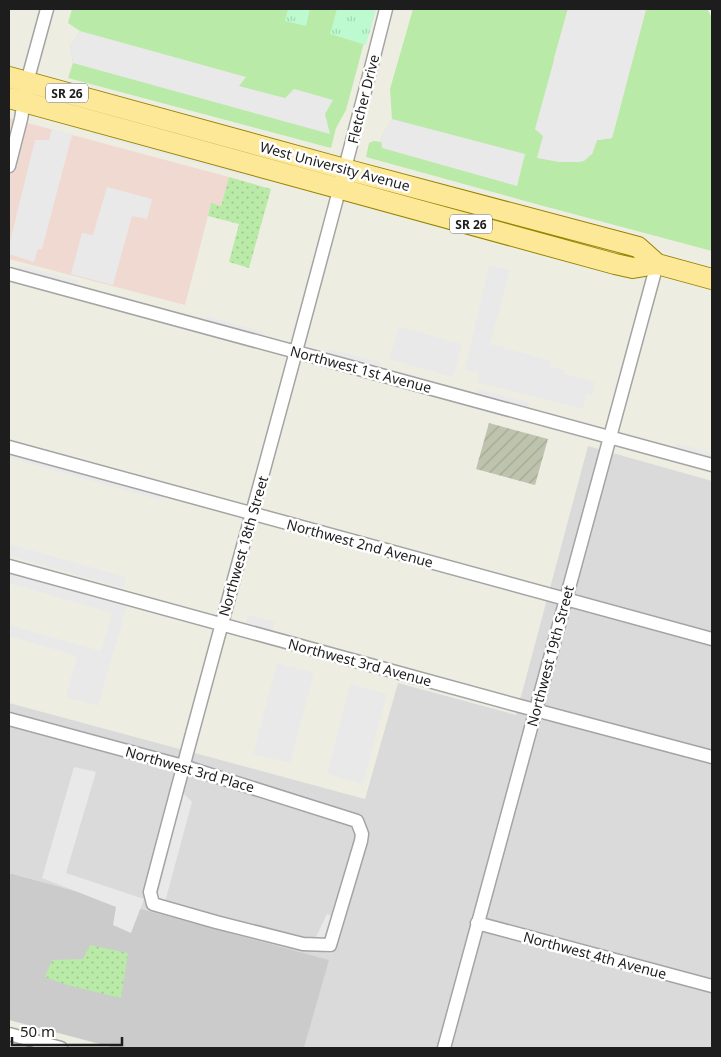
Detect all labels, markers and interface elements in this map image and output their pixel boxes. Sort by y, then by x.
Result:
street label: Fletcher Drive [343,52,383,146]
road number: SR 26 [46,84,88,102]
street label: West University Avenue [258,137,412,195]
road number: SR 26 [450,214,492,233]
street label: Northwest 1st Avenue [288,341,434,397]
street label: Northwest 18th Street [214,474,272,618]
street label: Northwest 2nd Avenue [285,514,435,572]
street label: Northwest 19th Street [522,583,578,729]
street label: Northwest 3rd Avenue [286,634,434,690]
street label: Northwest 3rd Place [123,742,257,797]
street label: Northwest 4th Avenue [521,927,669,983]
scale bar [12,1014,122,1046]
text: 50 m [20,1021,55,1041]

